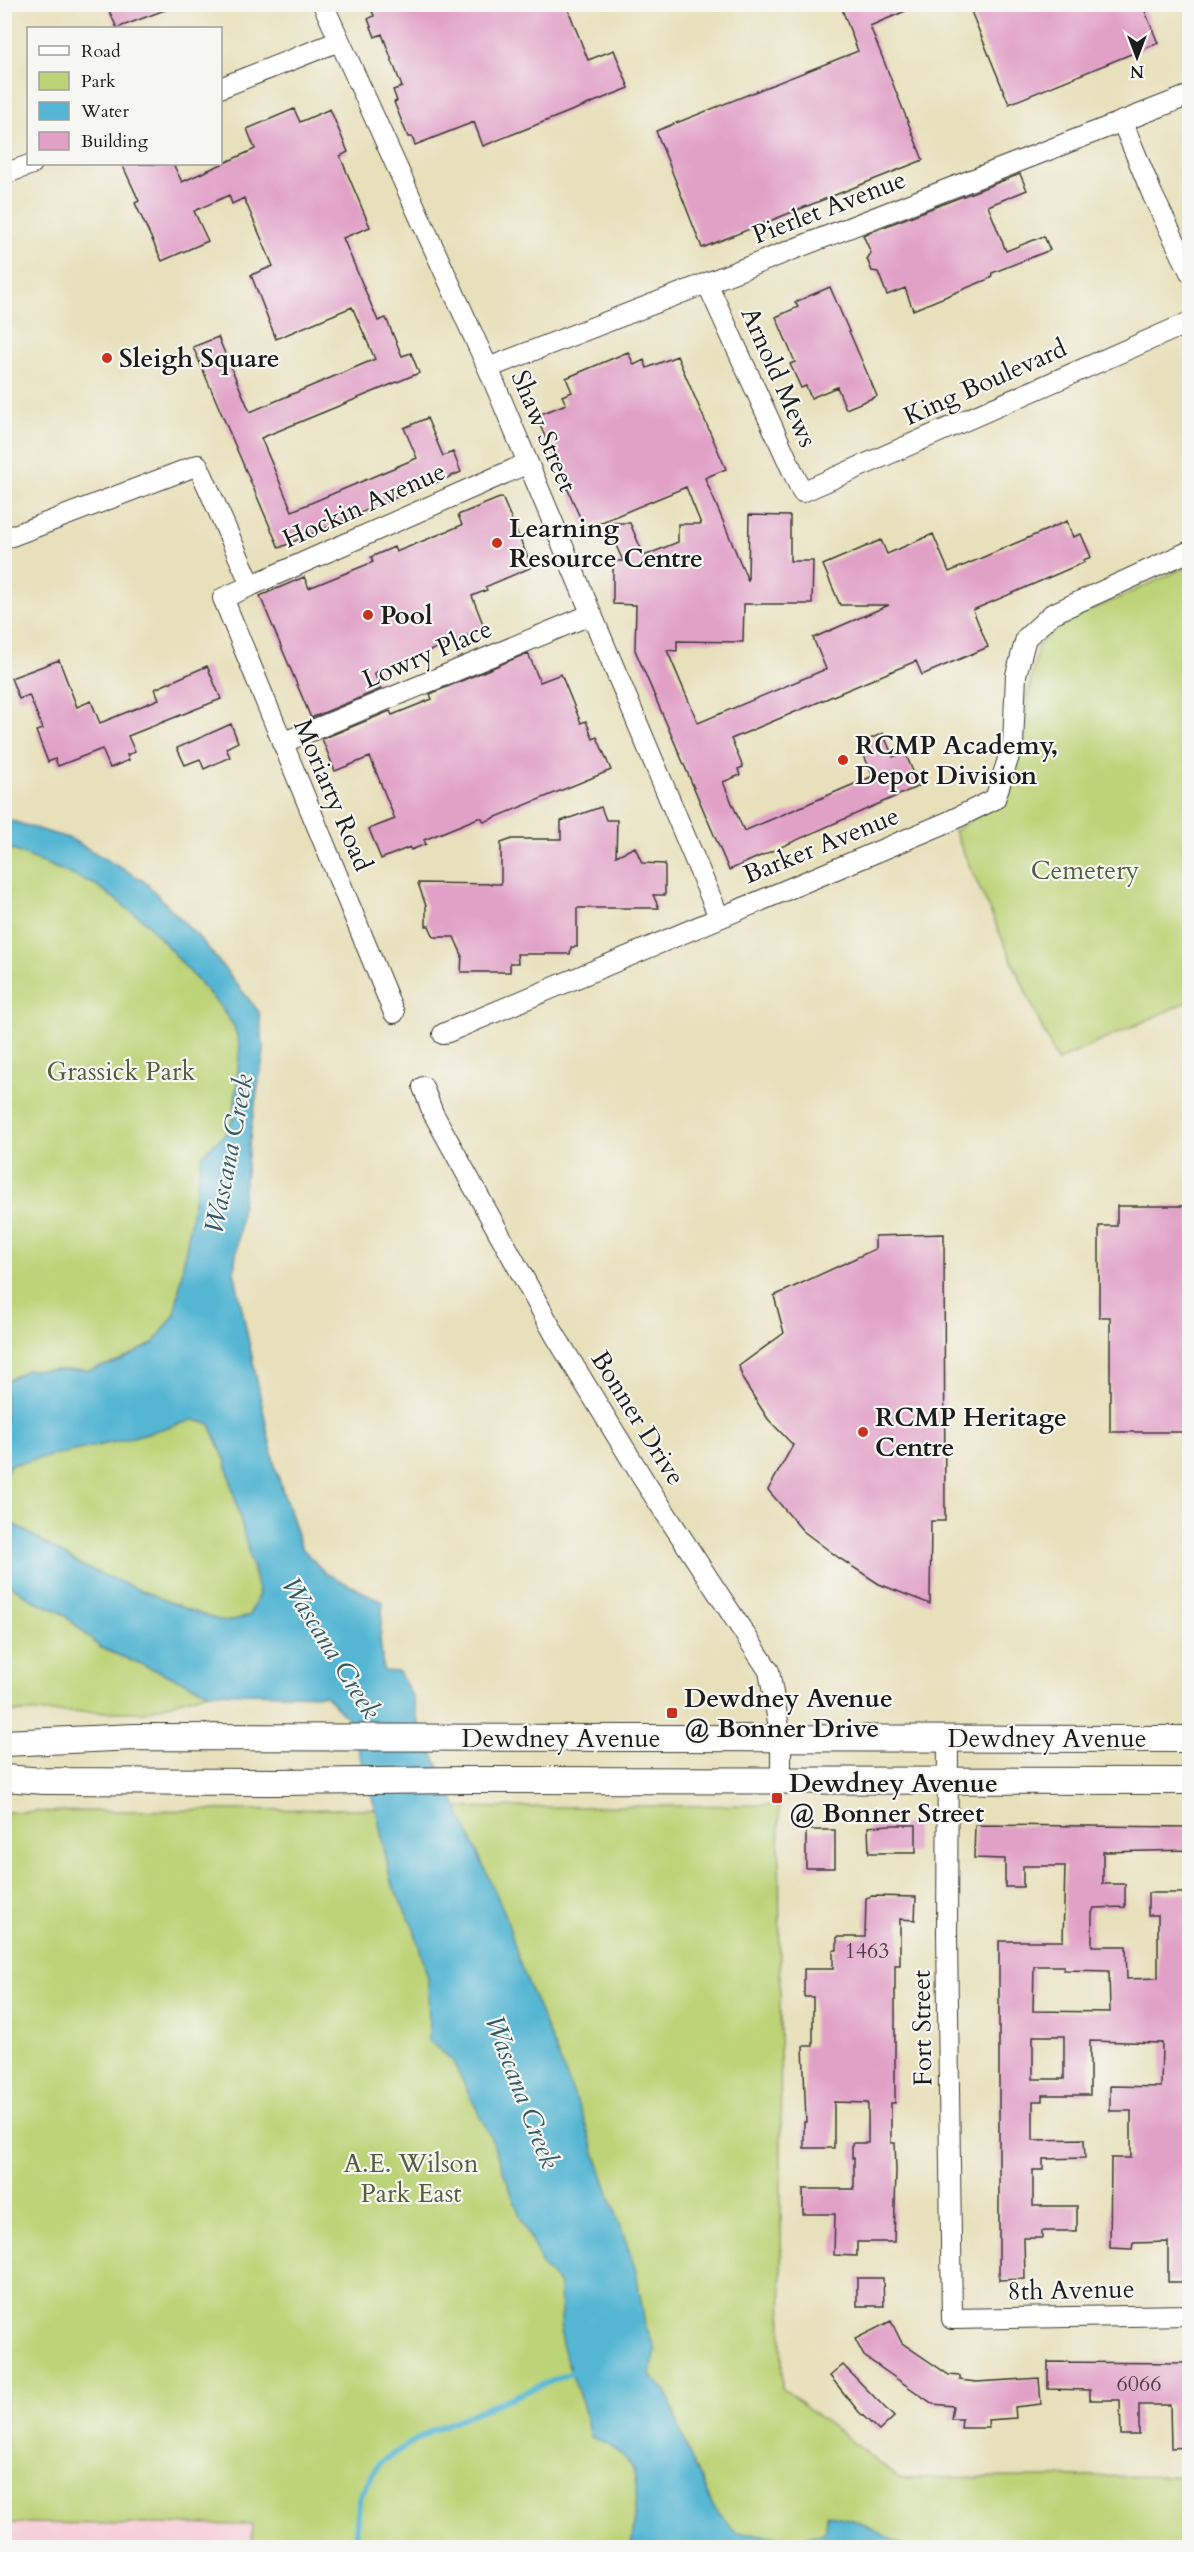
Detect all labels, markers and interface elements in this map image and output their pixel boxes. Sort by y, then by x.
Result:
legend [27,27,222,165]
north arrow [1107,27,1167,87]
text: Road [81,39,121,64]
text: N [1130,60,1144,82]
text: Park [81,69,116,94]
text: Water [80,99,130,124]
text: Building [81,129,149,154]
street label: Pierlet Avenue [747,162,911,252]
street label: Arnold Mews [732,301,826,453]
street label: King Boulevard [898,330,1072,434]
place label: Sleigh Square [119,341,280,376]
marker: Sleigh Square [100,351,114,365]
street label: Shaw Street [503,365,585,497]
street label: Hockin Avenue [277,453,451,557]
place label: Learning Resource Centre [509,511,703,576]
marker: Learning Resource Centre [490,536,504,550]
place label: Pool [380,598,433,633]
marker: Pool [361,608,375,622]
street label: Lowry Place [357,611,497,697]
street label: Moriarty Road [285,714,381,877]
place label: RCMP Academy, Depot Division [855,728,1058,793]
marker: RCMP Academy, Depot Division [836,753,850,767]
street label: Barker Avenue [738,798,904,892]
park label: Cemetery [1031,853,1140,888]
park label: Grassick Park [47,1054,195,1089]
water label: Wascana Creek [195,1070,263,1237]
street label: Bonner Drive [583,1344,693,1492]
place label: RCMP Heritage Centre [875,1400,1067,1465]
marker: RCMP Heritage Centre [856,1425,870,1439]
water label: Wascana Creek [272,1570,390,1727]
place label: Dewdney Avenue @ Bonner Drive [684,1681,893,1746]
marker: Dewdney Avenue @ Bonner Drive [665,1706,679,1720]
street label: Dewdney Avenue [461,1721,661,1756]
street label: Dewdney Avenue [947,1721,1147,1756]
place label: Dewdney Avenue @ Bonner Street [789,1766,998,1831]
marker: Dewdney Avenue @ Bonner Street [770,1791,784,1805]
house number: 1463 [844,1936,890,1966]
street label: Fort Street [903,1970,941,2086]
water label: Wascana Creek [476,2010,568,2175]
park label: A.E. Wilson Park East [344,2146,479,2211]
street label: 8th Avenue [1007,2271,1135,2309]
house number: 6066 [1116,2369,1162,2399]

